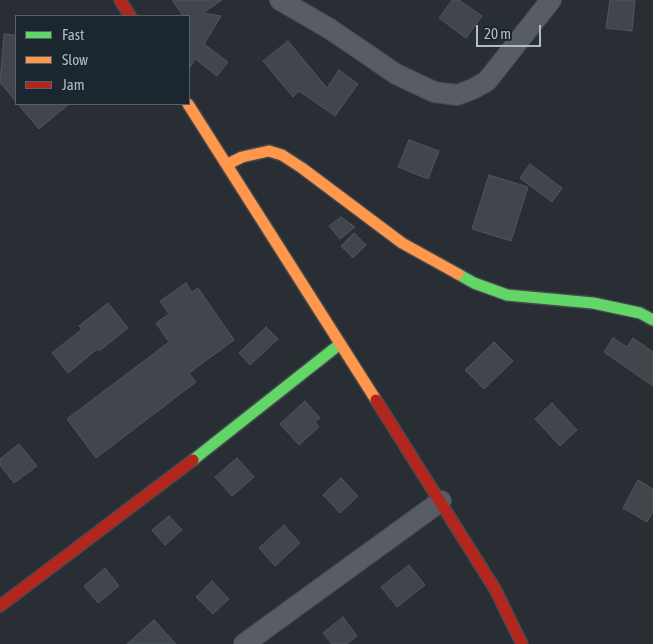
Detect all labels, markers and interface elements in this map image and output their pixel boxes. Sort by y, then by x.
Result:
legend [15,15,190,105]
scale bar [478,15,543,47]
text: 20 m [484,25,511,42]
text: Fast [62,26,84,43]
text: Slow [62,51,88,68]
text: Jam [62,76,85,93]

